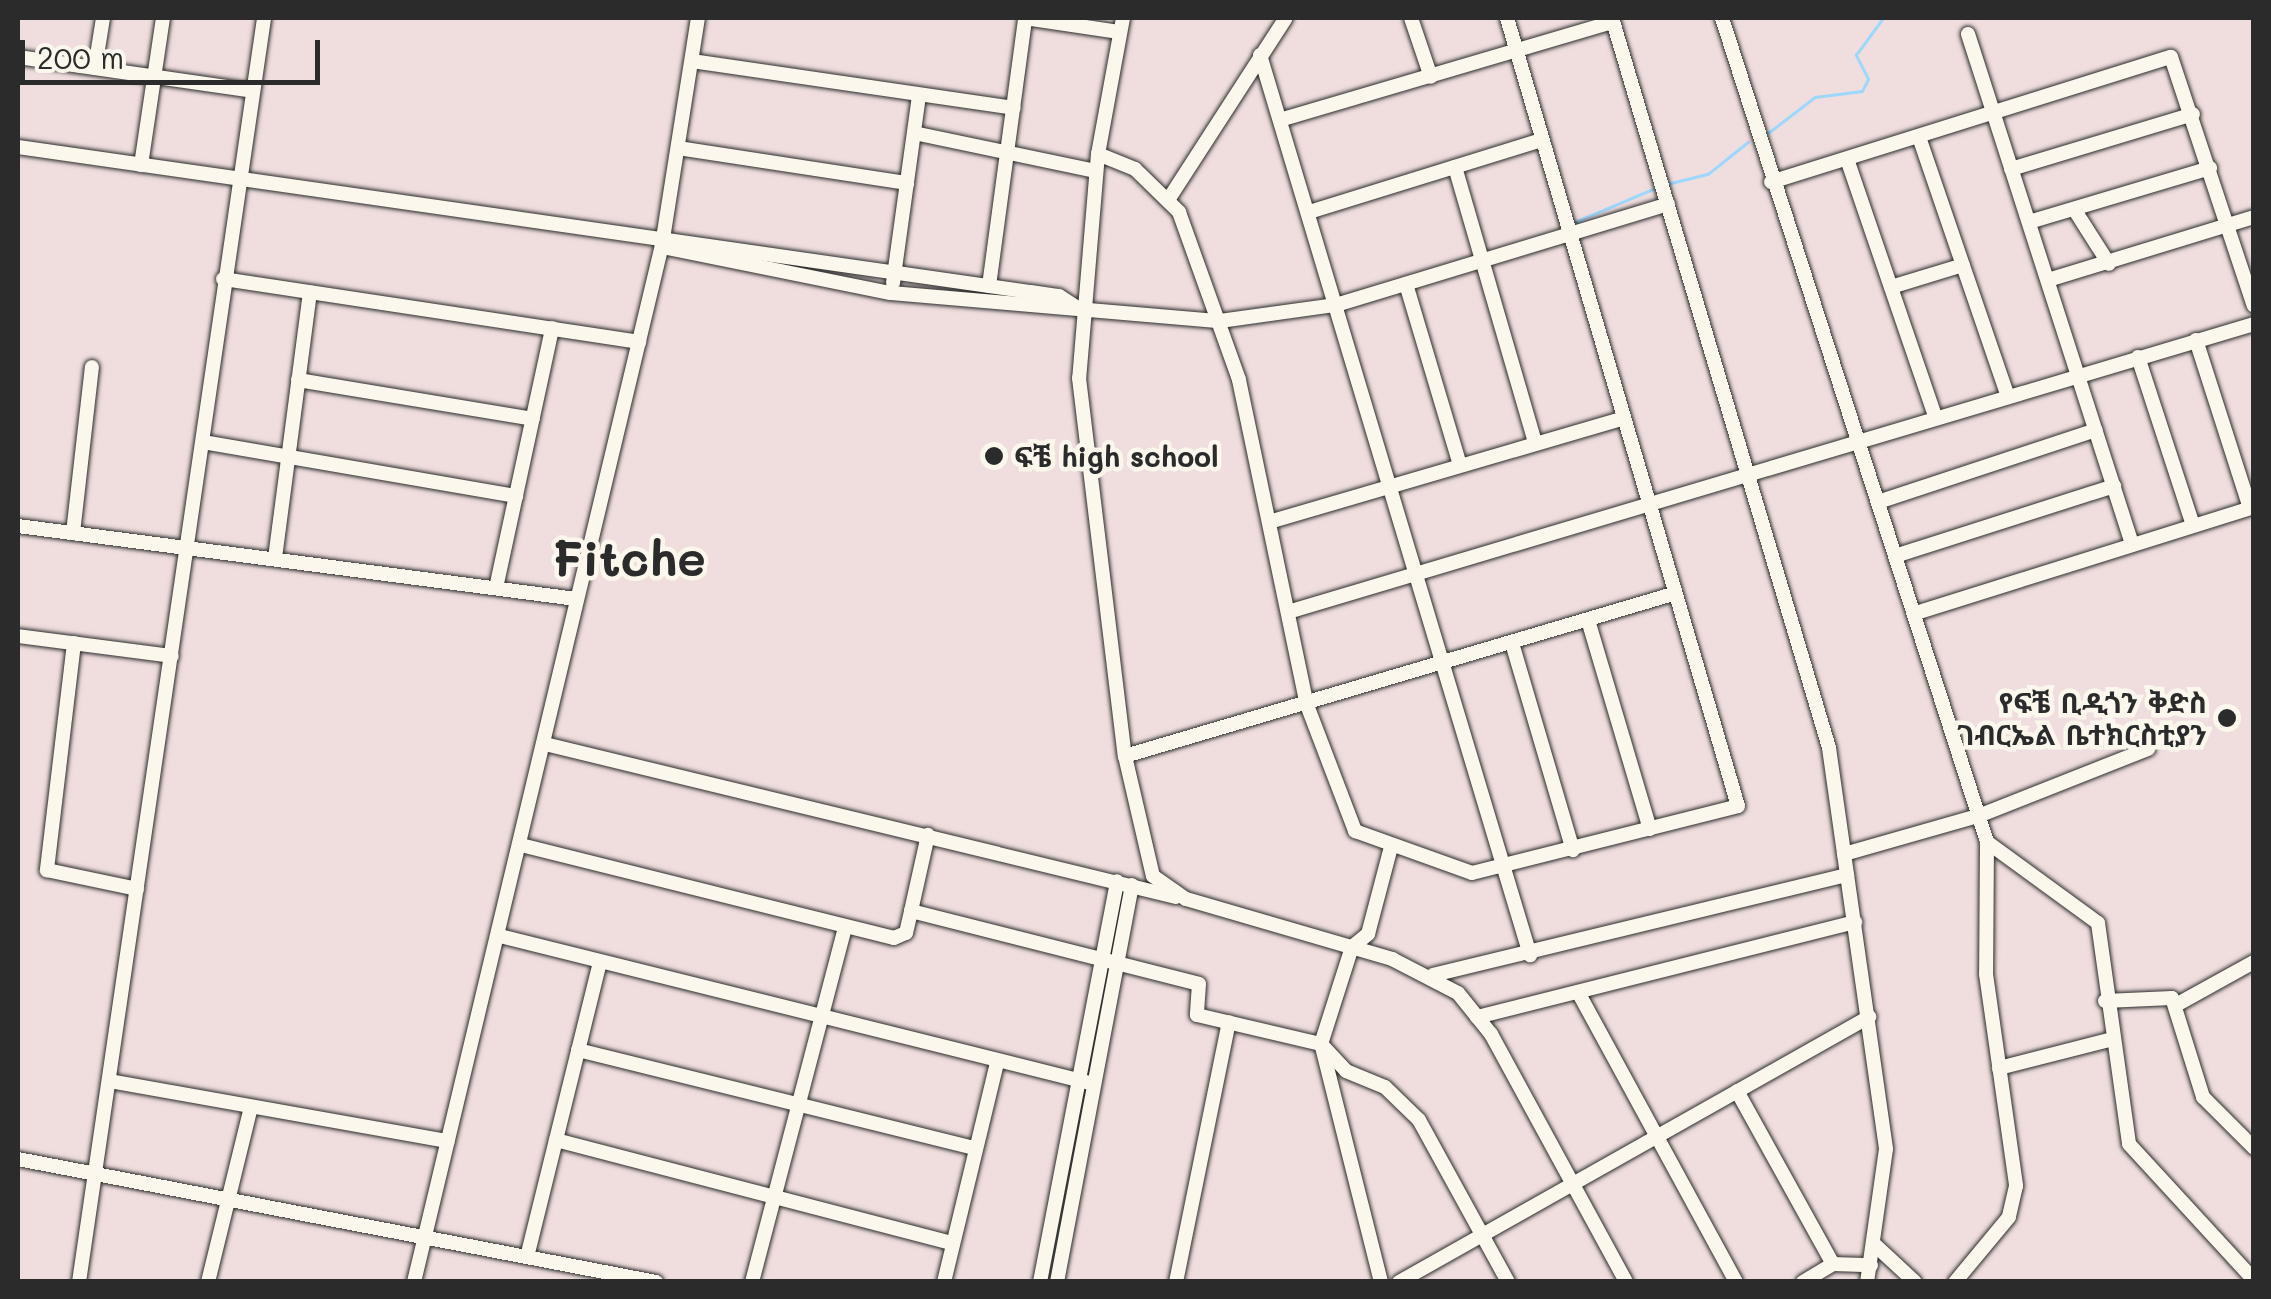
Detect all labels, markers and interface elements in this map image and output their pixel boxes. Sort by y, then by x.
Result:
scale bar [25,20,325,82]
text: 200 m [37,37,124,77]
place label: ፍቼ high school [1014,439,1219,473]
marker: ፍቼ high school [983,445,1005,467]
district label: Fitche [552,529,706,587]
place label: የፍቼ ቢዲጎን ቅድስ ገብርኤል ቤተክርስቲያን [1957,685,2207,751]
marker: የፍቼ ቢዲጎን ቅድስ ገብርኤል ቤተክርስቲያን [2216,707,2238,729]

